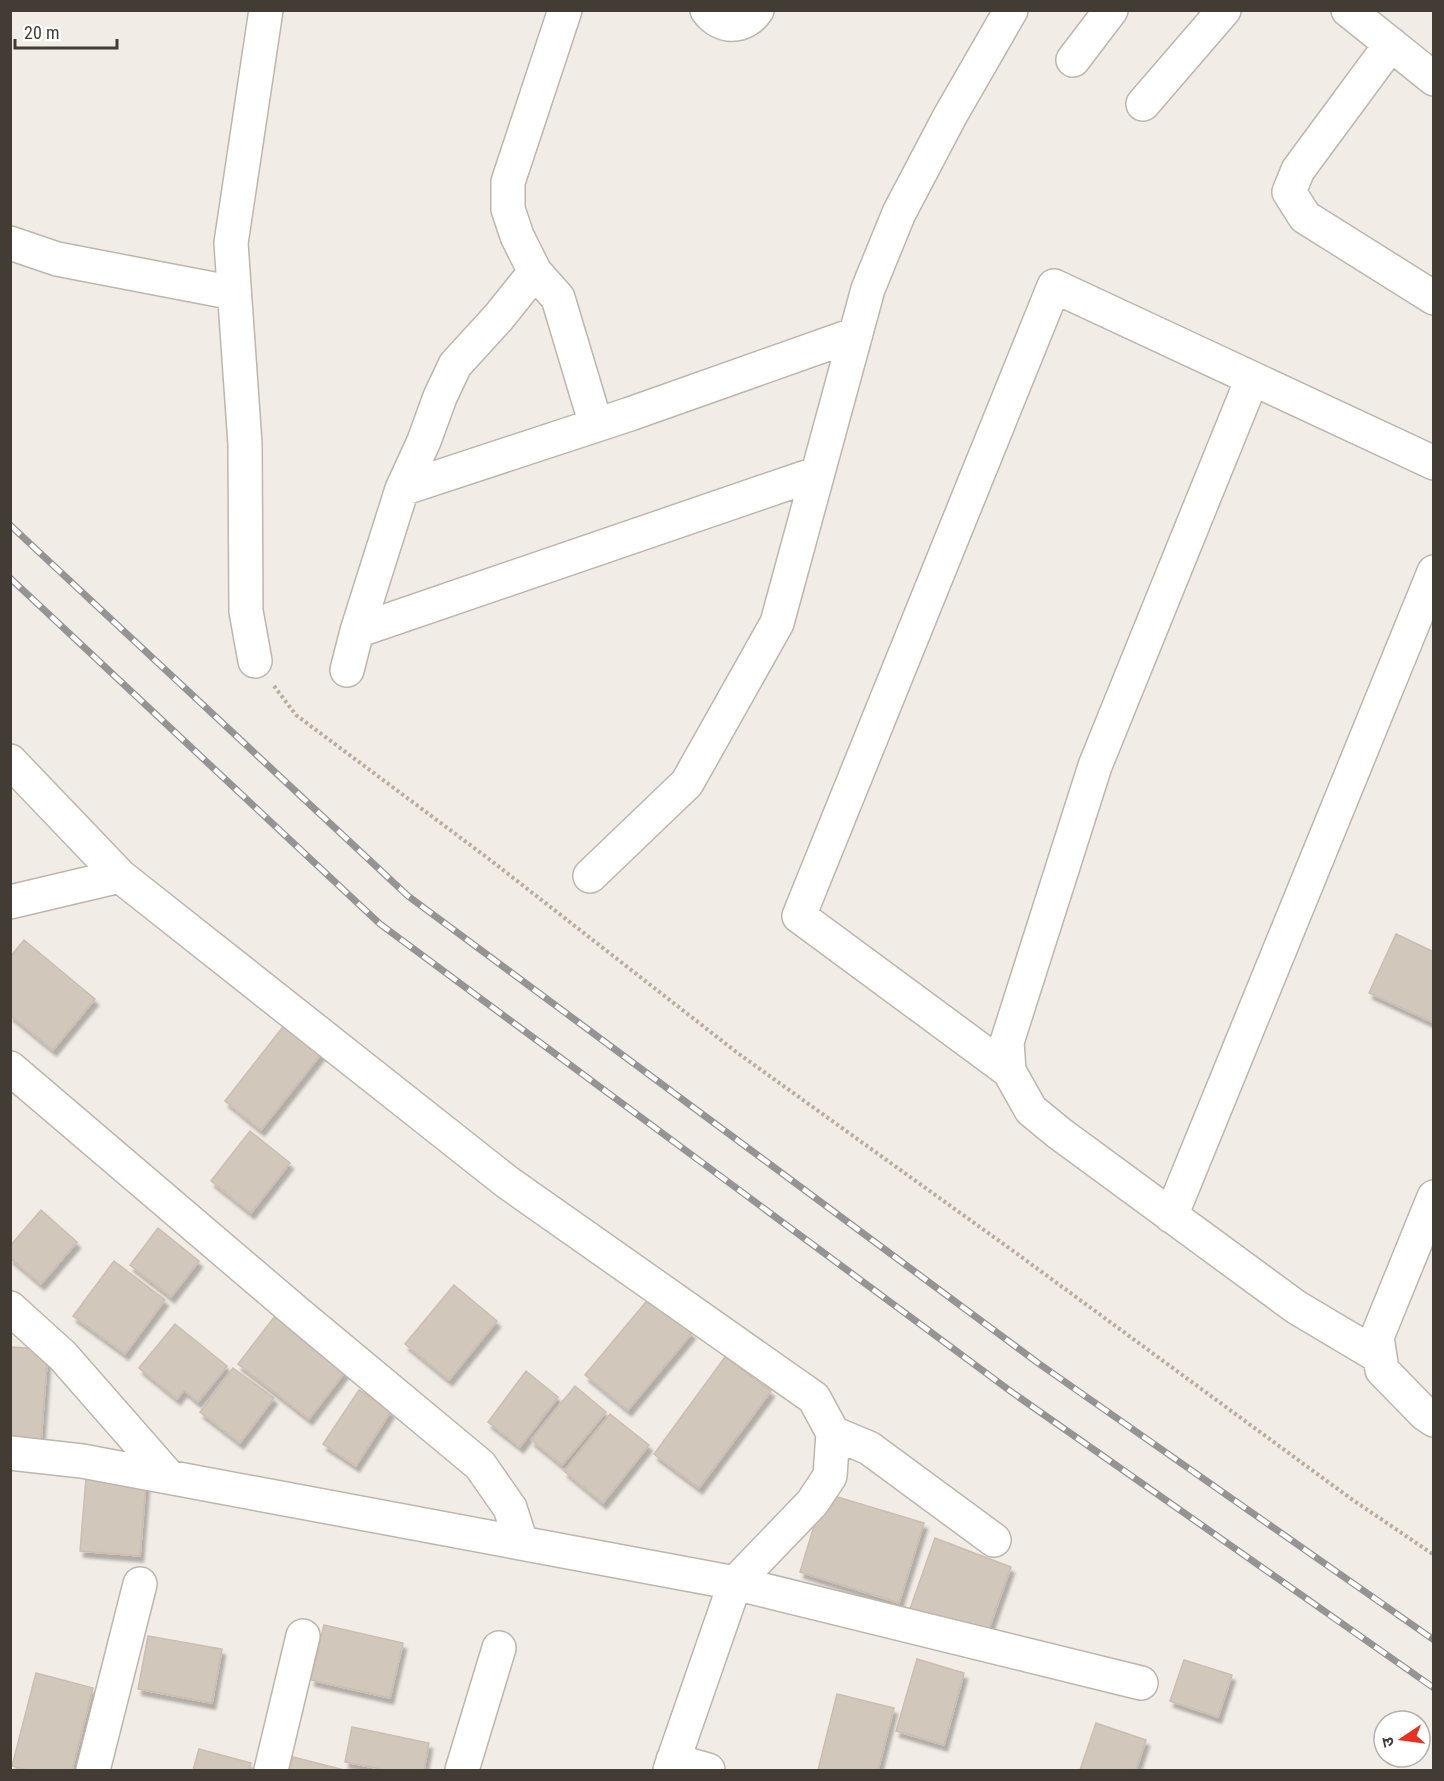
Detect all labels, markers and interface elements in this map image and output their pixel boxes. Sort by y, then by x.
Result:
scale bar [15,12,117,50]
text: 20 m [24,22,59,43]
north arrow [1372,1709,1432,1769]
text: उ [1377,1735,1398,1749]

